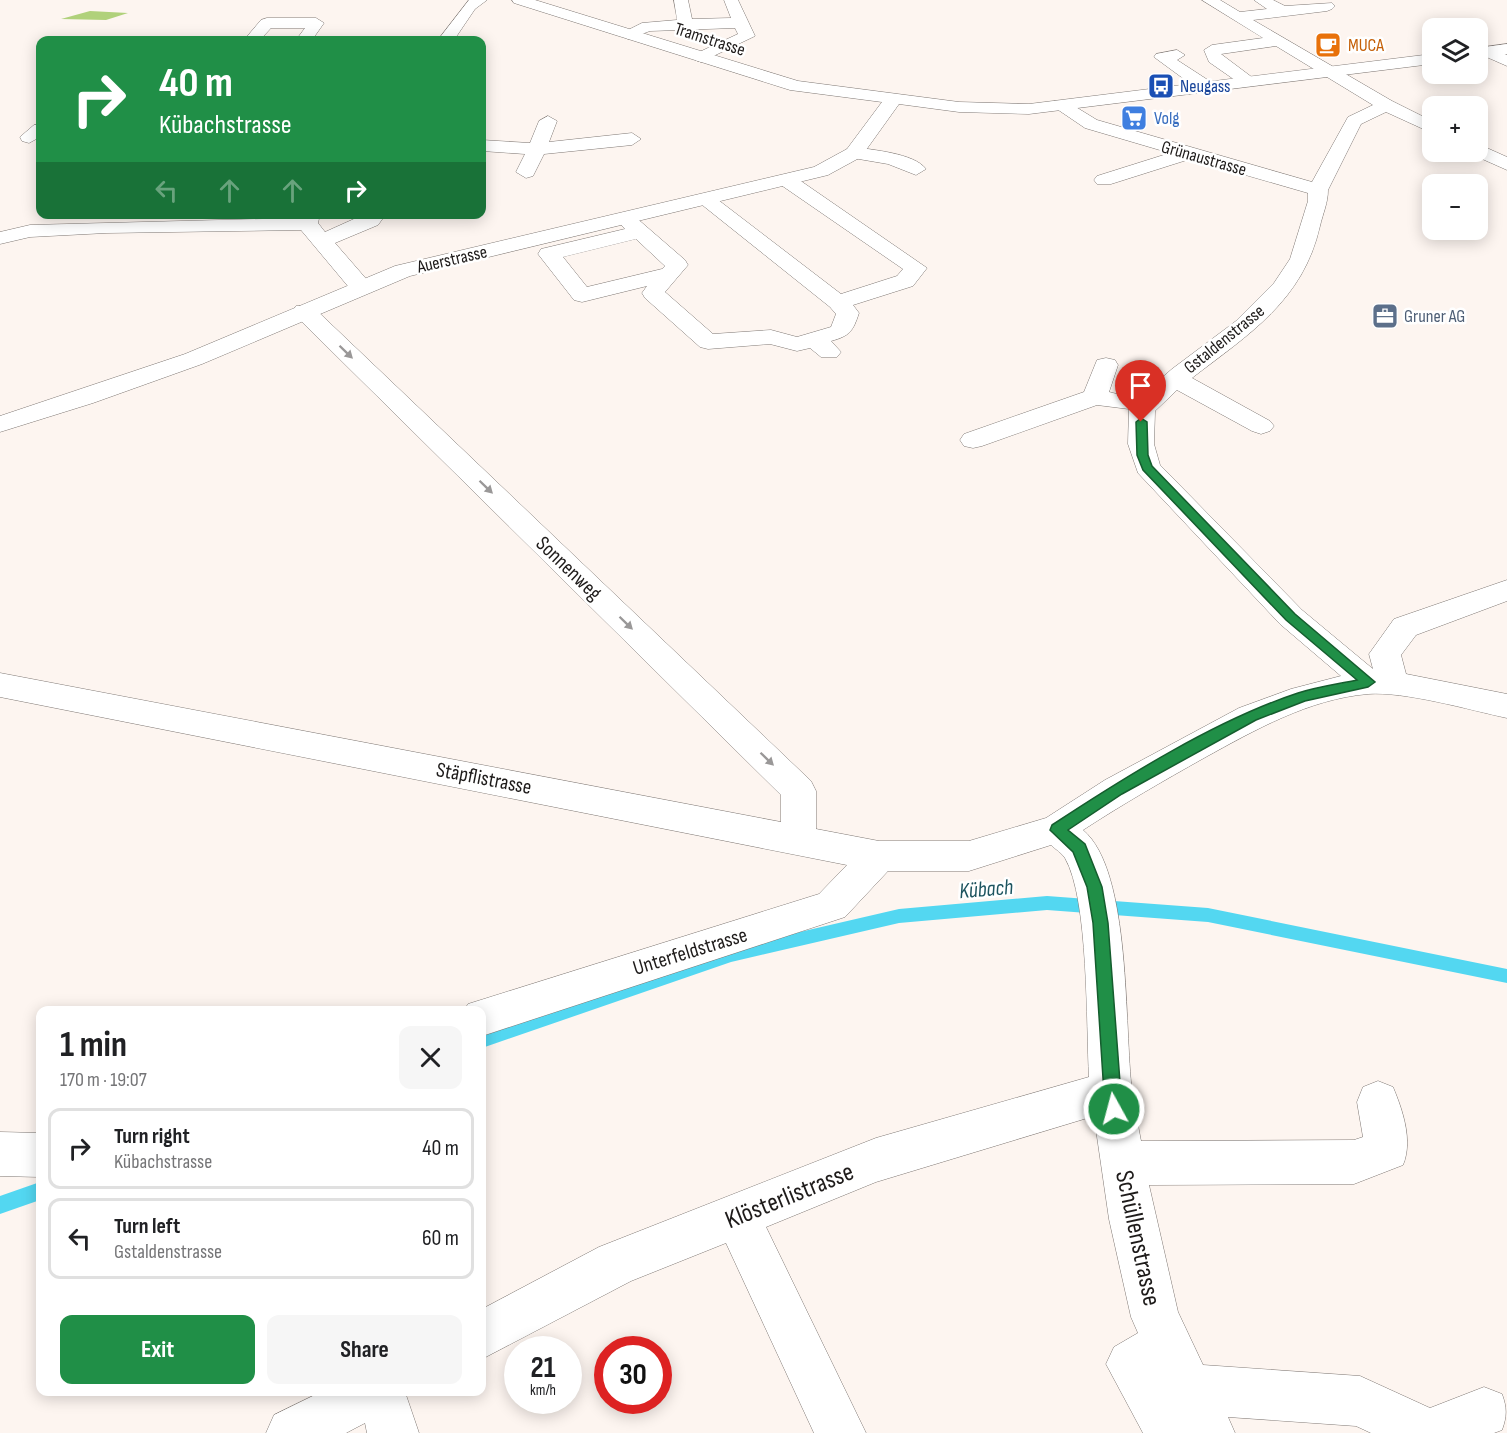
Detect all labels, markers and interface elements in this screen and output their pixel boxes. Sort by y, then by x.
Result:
street label: Tramstrasse [672,18,748,61]
map controls [1422,18,1488,240]
button: layers [1422,18,1488,84]
cafe icon: MUCA [1313,30,1343,60]
place label: MUCA [1348,35,1384,56]
text: 40 m [159,58,233,109]
icon: right [60,60,138,138]
bus stop icon: Neugass [1146,71,1176,101]
place label: Neugass [1180,76,1231,97]
button: + [1422,96,1488,162]
supermarket icon: Volg [1119,103,1149,133]
place label: Volg [1154,108,1180,129]
text: Kübachstrasse [159,109,292,141]
street label: Grünaustrasse [1159,136,1249,181]
icon: left [150,174,183,207]
icon: ahead [213,174,246,207]
icon: ahead [276,174,309,207]
icon: right [339,174,372,207]
button: − [1422,174,1488,240]
street label: Auerstrasse [414,241,489,278]
street label: Gstaldenstrasse [1180,301,1269,378]
office icon: Gruner AG [1370,301,1400,331]
place label: Gruner AG [1404,306,1465,327]
one-way arrow [339,345,354,359]
pin [1115,360,1166,422]
icon: arrive [1124,369,1157,402]
one-way arrow [479,480,493,494]
street label: Sonnenweg [531,531,607,606]
one-way arrow [619,616,634,630]
one-way arrow [759,751,773,765]
street label: Stäpflistrasse [434,757,534,800]
water label: Kübach [958,874,1014,905]
street label: Unterfeldstrasse [630,922,750,981]
text: 1 min [60,1024,127,1067]
button: close [399,1026,462,1089]
text: 170 m · 19:07 [60,1068,147,1092]
position arrow [1082,1077,1146,1141]
text: Turn right [114,1123,190,1150]
icon: right [63,1132,96,1165]
text: 40 m [422,1135,459,1162]
text: Kübachstrasse [114,1150,212,1174]
street label: Klösterlistrasse [721,1157,858,1236]
street label: Schüllenstrasse [1108,1168,1167,1309]
text: Turn left [114,1213,180,1240]
icon: left [63,1222,96,1255]
text: 60 m [422,1225,459,1252]
text: Gstaldenstrasse [114,1240,222,1264]
button: Exit [60,1315,255,1384]
button: Share [267,1315,462,1384]
speed limit sign: 30 [594,1336,672,1414]
text: 21 [531,1350,555,1386]
text: km/h [530,1381,556,1400]

